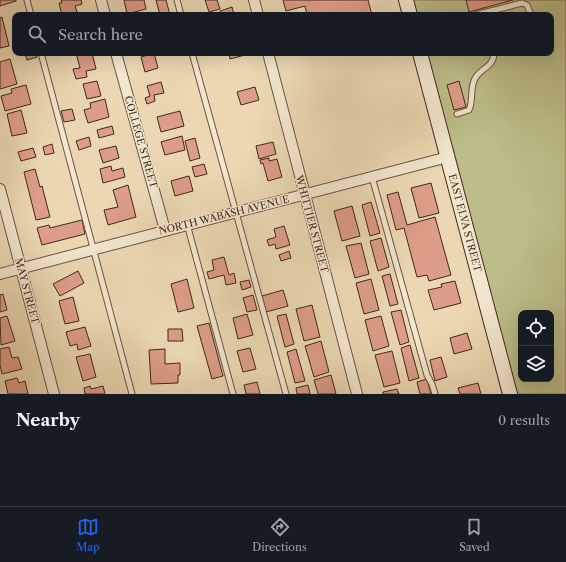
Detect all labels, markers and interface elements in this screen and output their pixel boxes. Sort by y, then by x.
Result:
search box [12,12,554,56]
icon: search [26,23,48,45]
text: Search here [58,25,143,44]
street label: COLLEGE STREET [122,94,161,190]
street label: WHITTIER STREET [292,173,331,275]
street label: EAST ELVA STREET [446,173,484,274]
street label: NORTH WABASH AVENUE [157,192,291,238]
street label: MAY STREET [12,256,42,326]
map controls [518,310,554,382]
button: locate [518,310,554,346]
button: layers [518,346,554,382]
text: Nearby [16,410,80,430]
text: 0 results [498,412,550,428]
tab: Map [76,516,100,554]
tab: Directions [252,516,307,554]
tab: Saved [459,516,490,554]

